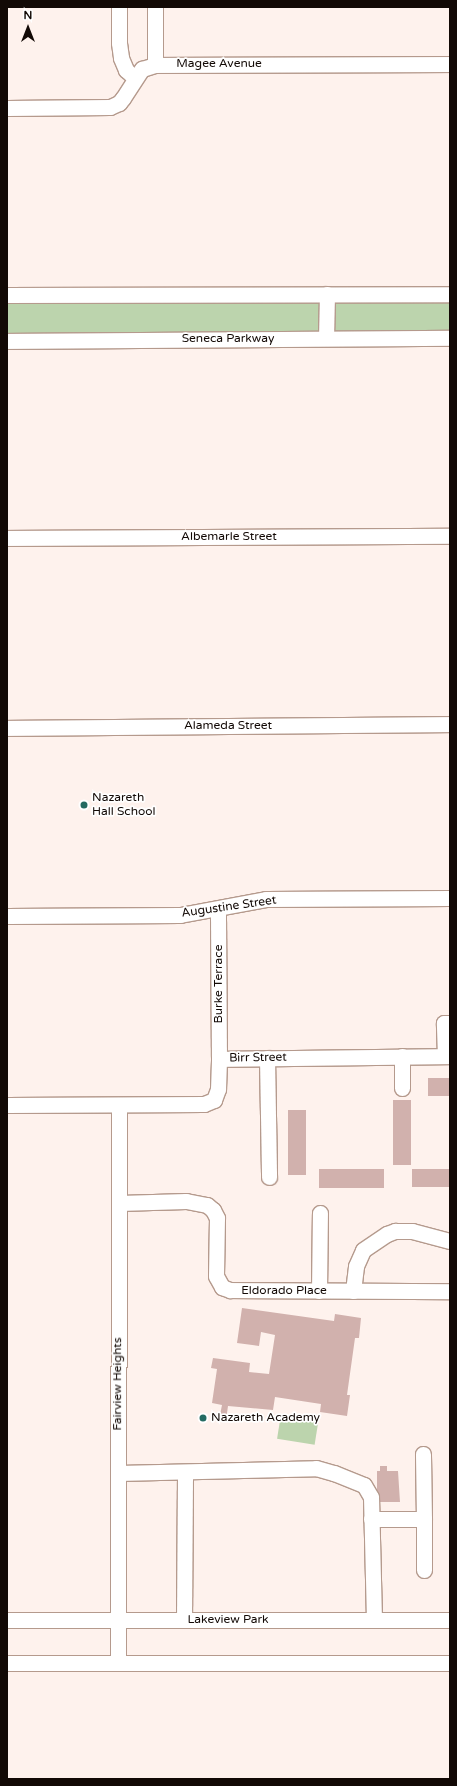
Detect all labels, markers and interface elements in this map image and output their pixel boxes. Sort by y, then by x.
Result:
north arrow [8,8,48,48]
text: N [24,9,32,22]
street label: Magee Avenue [176,57,262,71]
street label: Seneca Parkway [182,332,274,346]
street label: Albemarle Street [181,530,277,544]
street label: Alameda Street [184,719,272,733]
place label: Nazareth Hall School [92,791,156,819]
marker: Nazareth Hall School [79,800,89,810]
street label: Augustine Street [181,893,277,921]
street label: Burke Terrace [212,945,226,1023]
street label: Birr Street [229,1050,287,1066]
street label: Eldorado Place [241,1284,327,1298]
street label: Fairview Heights [111,1337,125,1431]
place label: Nazareth Academy [211,1411,320,1425]
marker: Nazareth Academy [198,1413,208,1423]
street label: Lakeview Park [187,1613,269,1627]

